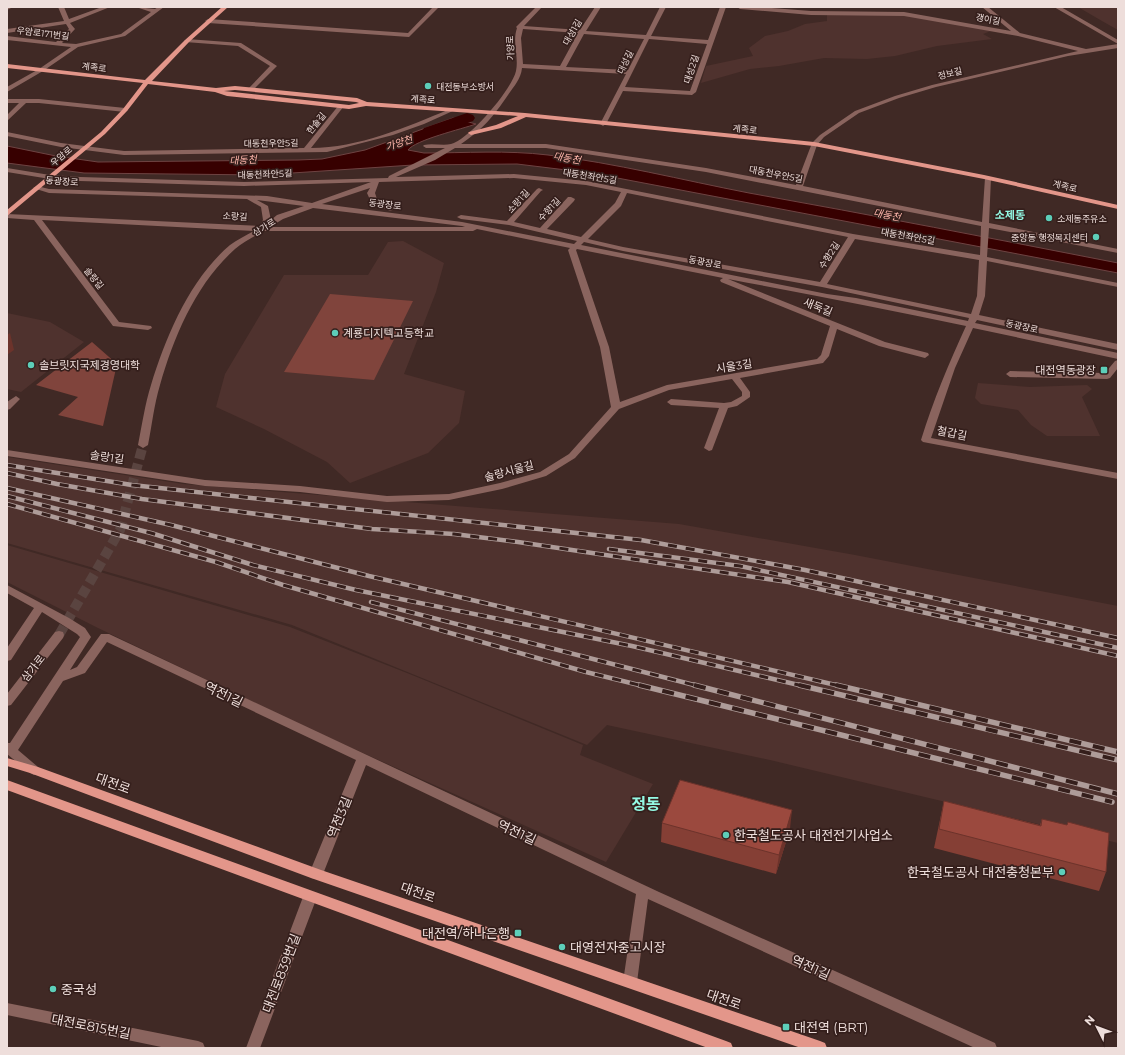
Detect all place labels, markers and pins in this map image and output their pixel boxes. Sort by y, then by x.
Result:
marker: 대전동부소방서 [423,81,433,91]
place label: 대전동부소방서 [436,81,494,92]
marker: 소제동주유소 [1044,213,1054,223]
place label: 소제동주유소 [1057,213,1107,224]
place label: 중앙동 행정복지센터 [1011,232,1088,243]
marker: 중앙동 행정복지센터 [1091,232,1101,242]
place label: 계룡디지텍고등학교 [343,326,434,340]
marker: 계룡디지텍고등학교 [330,328,340,338]
place label: 솔브릿지국제경영대학 [39,358,140,372]
marker: 솔브릿지국제경영대학 [26,360,36,370]
place label: 대전역동광장 [1035,363,1096,377]
marker: 대전역동광장 [1099,365,1109,375]
place label: 한국철도공사 대전전기사업소 [734,827,893,843]
marker: 한국철도공사 대전전기사업소 [721,830,731,840]
place label: 한국철도공사 대전충청본부 [907,864,1054,880]
marker: 한국철도공사 대전충청본부 [1057,867,1067,877]
place label: 대전역/하나은행 [422,925,510,941]
marker: 대전역/하나은행 [513,928,523,938]
place label: 대영전자중고시장 [570,939,666,955]
marker: 대영전자중고시장 [557,942,567,952]
place label: 중국성 [61,981,97,997]
marker: 중국성 [48,984,58,994]
place label: 대전역 (BRT) [794,1019,868,1035]
marker: 대전역 (BRT) [781,1022,791,1032]

